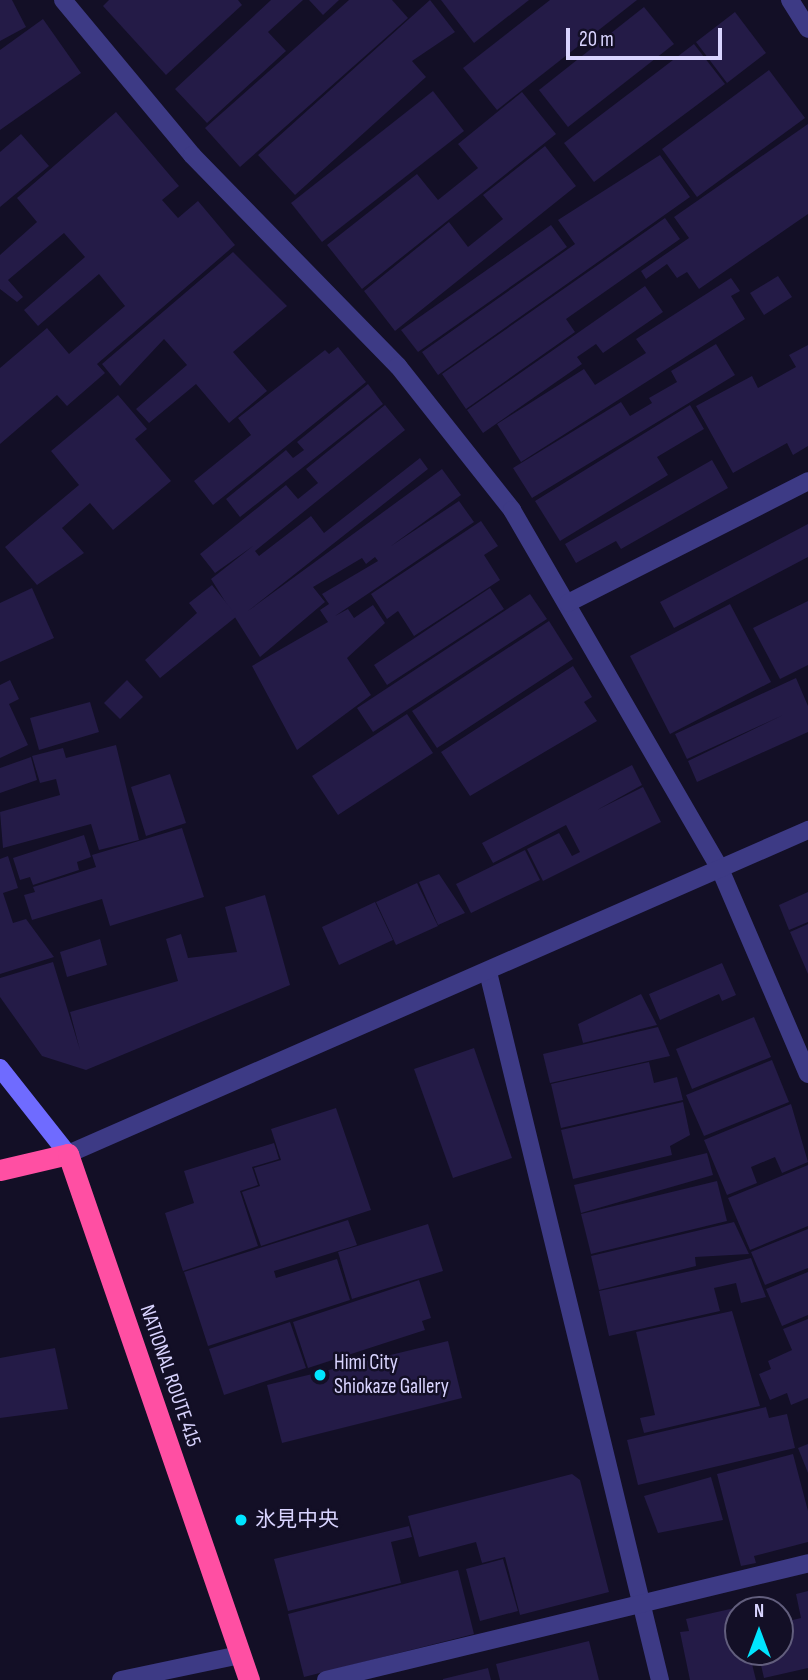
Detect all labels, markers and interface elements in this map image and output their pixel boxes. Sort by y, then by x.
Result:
scale bar [570,14,726,58]
text: 20 m [579,27,614,52]
street label: NATIONAL ROUTE 415 [134,1302,206,1450]
place label: Himi City Shiokaze Gallery [334,1350,449,1400]
marker: Himi City Shiokaze Gallery [312,1367,328,1383]
place label: 氷見中央 [255,1507,339,1533]
marker: 氷見中央 [233,1512,249,1528]
north arrow [724,1596,794,1666]
text: N [754,1600,764,1623]

